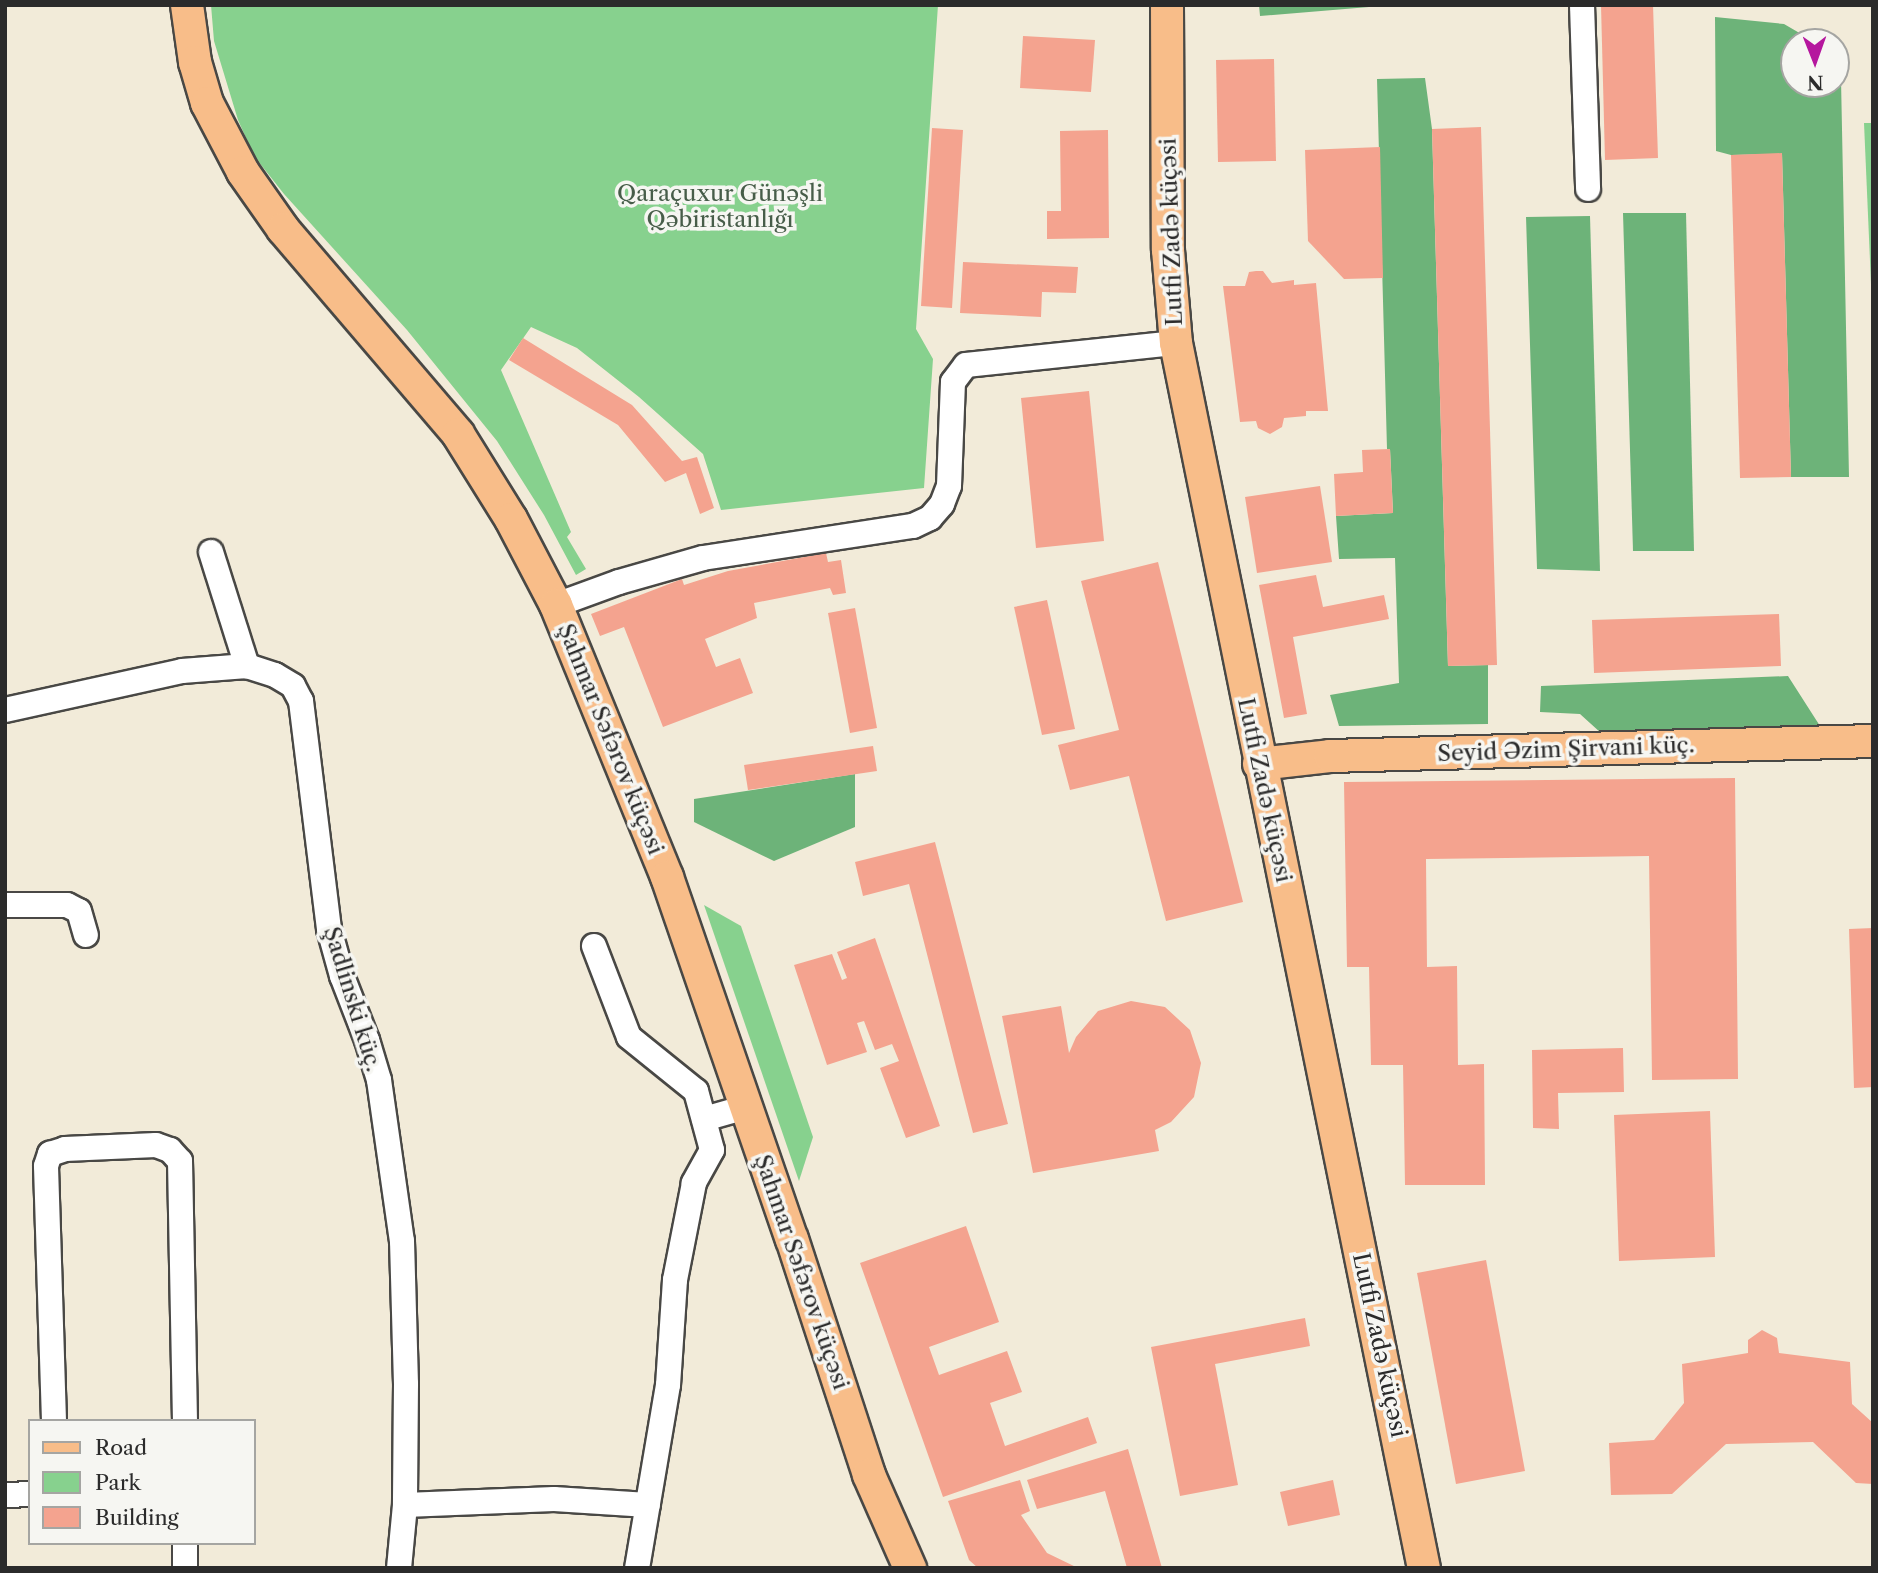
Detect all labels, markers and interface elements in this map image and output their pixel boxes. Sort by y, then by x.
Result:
north arrow [1780,28,1850,98]
text: N [1807,71,1824,94]
street label: Lutfi Zadə küçəsi [1154,138,1188,326]
park label: Qaraçuxur Günəşli Qəbiristanlığı [617,179,823,233]
street label: Şahmar Səfərov küçəsi [552,619,670,859]
street label: Lutfi Zadə küçəsi [1232,695,1298,885]
street label: Seyid Əzim Şirvani küç. [1437,731,1695,767]
street label: Şadlinski küç. [318,923,388,1075]
street label: Şahmar Səfərov küçəsi [749,1150,855,1394]
street label: Lutfi Zadə küçəsi [1347,1250,1413,1440]
legend [28,1419,256,1545]
text: Road [95,1435,147,1460]
text: Park [95,1470,141,1495]
text: Building [95,1505,179,1530]

